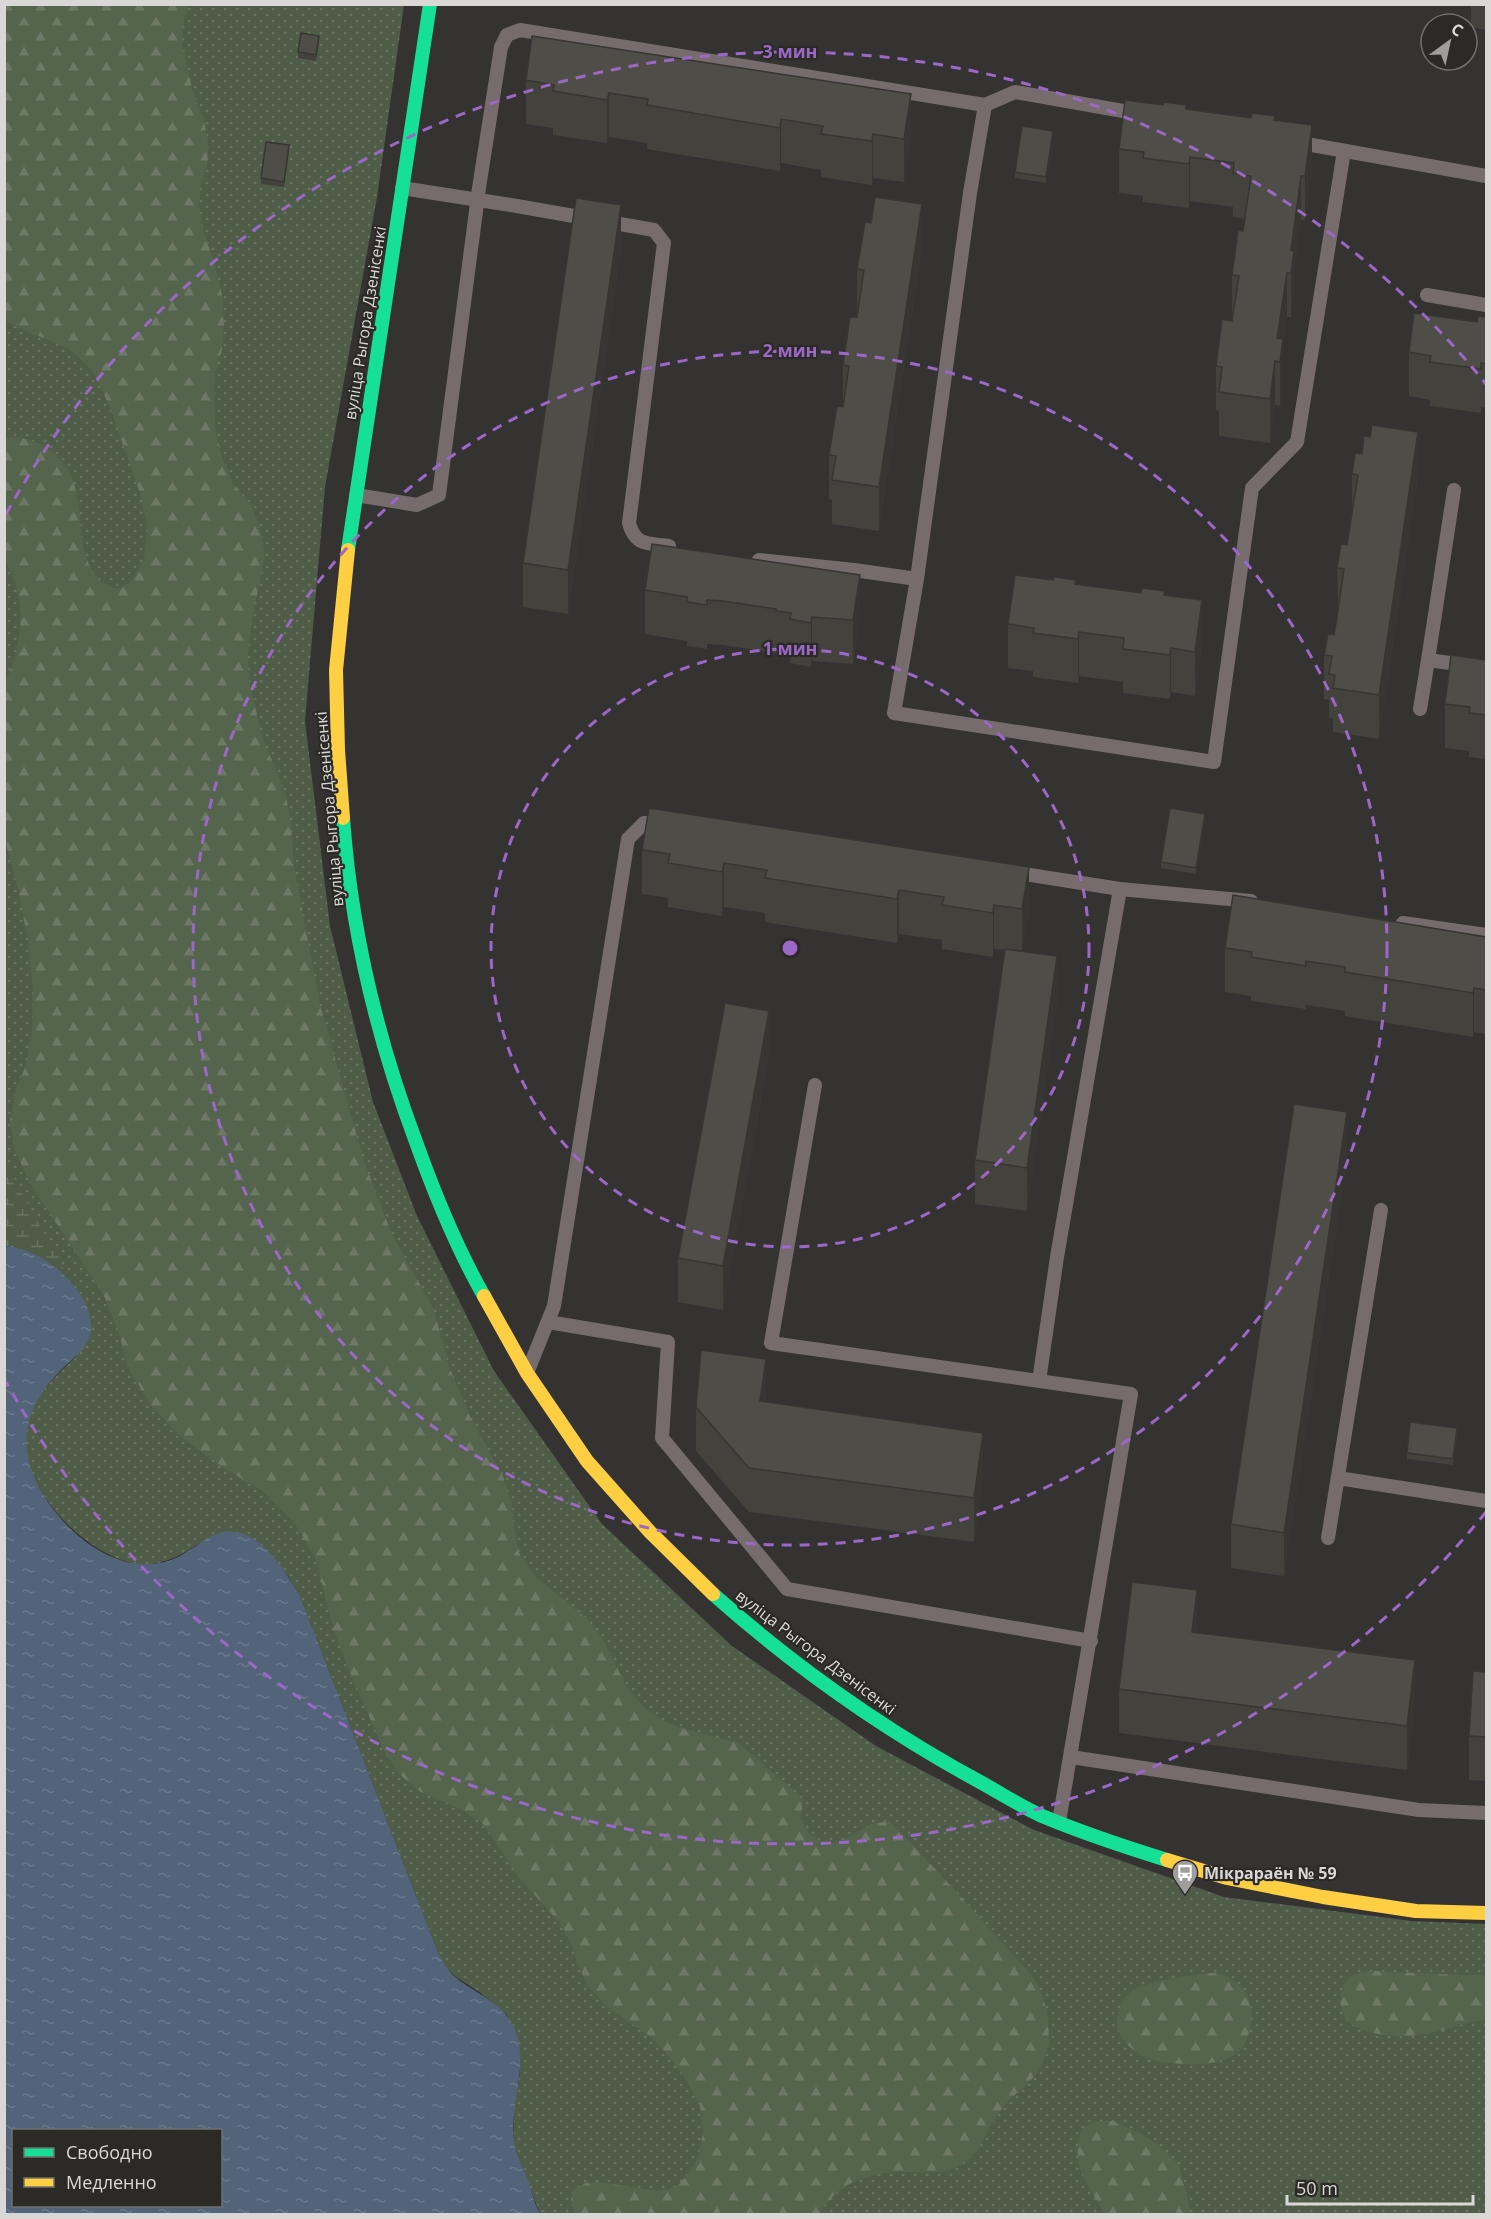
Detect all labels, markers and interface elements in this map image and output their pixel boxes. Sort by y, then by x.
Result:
north arrow [1419,12,1479,72]
text: С [1447,17,1467,41]
text: 3 мин [762,39,818,63]
street label: вуліца Рыгора Дзенісенкі [339,225,391,421]
text: 2 мин [762,338,818,362]
text: 1 мин [762,636,818,660]
street label: вуліца Рыгора Дзенісенкі [310,711,348,907]
centre of rings [780,938,800,958]
street label: вуліца Рыгора Дзенісенкі [731,1584,901,1720]
bus stop icon: Мікрараён № 59 [1170,1858,1200,1896]
place label: Мікрараён № 59 [1204,1862,1337,1884]
legend [12,2129,222,2207]
text: Свободно [66,2140,153,2164]
scale bar [1287,2168,1473,2206]
text: Медленно [66,2170,157,2194]
text: 50 m [1296,2176,1338,2200]

